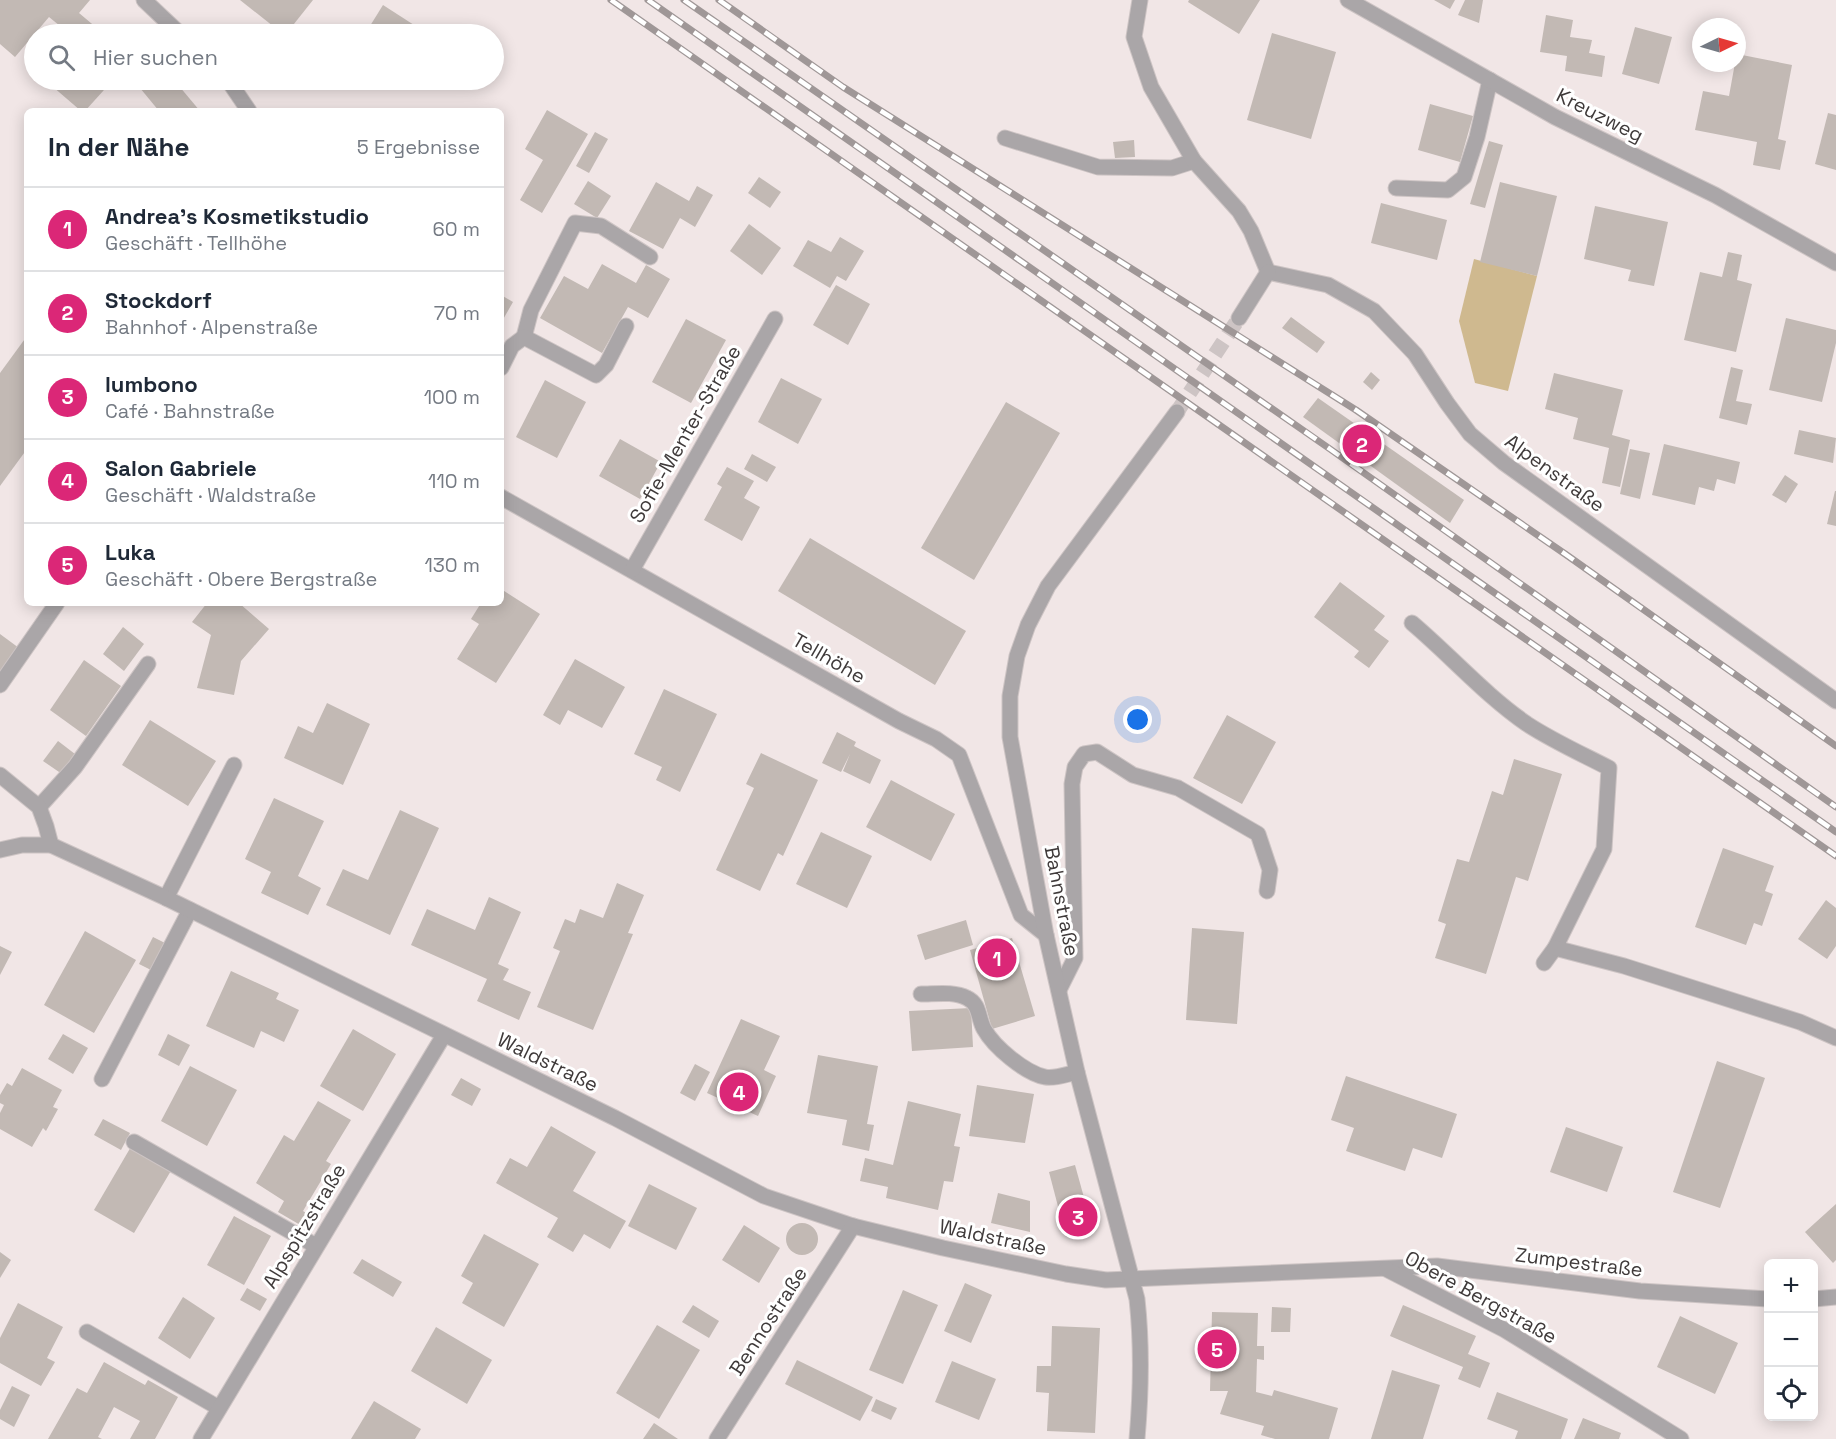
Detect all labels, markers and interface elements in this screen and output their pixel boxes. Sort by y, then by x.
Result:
north arrow [1692,18,1746,72]
search box [24,24,504,90]
icon: search [45,41,78,74]
text: Hier suchen [93,43,218,71]
street label: Kreuzweg [1552,82,1648,148]
text: In der Nähe [48,130,189,164]
text: 5 Ergebnisse [357,134,480,160]
text: Andrea's Kosmetikstudio [105,202,369,230]
text: 1 [63,216,72,242]
text: 60 m [433,216,480,242]
text: Geschäft · Tellhöhe [105,230,287,256]
text: Stockdorf [105,286,212,314]
text: 2 [62,300,73,326]
text: 70 m [434,300,480,326]
text: Bahnhof · Alpenstraße [105,314,318,340]
street label: Sofie-Menter-Straße [623,340,747,528]
text: lumbono [105,370,198,398]
text: 3 [61,384,74,410]
text: 100 m [424,384,480,410]
text: Café · Bahnstraße [105,398,275,424]
pin: 2 [1342,422,1382,466]
street label: Alpenstraße [1500,428,1610,518]
text: Salon Gabriele [105,454,257,482]
text: 4 [61,468,74,494]
text: 110 m [428,468,480,494]
text: Geschäft · Waldstraße [105,482,316,508]
text: Luka [105,538,155,566]
text: 5 [62,552,74,578]
text: 130 m [424,552,480,578]
text: Geschäft · Obere Bergstraße [105,566,377,592]
street label: Tellhöhe [788,627,870,689]
your location [1123,705,1152,734]
street label: Bahnstraße [1039,844,1085,958]
pin: 1 [978,936,1016,980]
street label: Waldstraße [493,1026,603,1098]
pin: 4 [720,1070,758,1114]
street label: Alpspitzstraße [257,1159,351,1293]
pin: 3 [1058,1194,1098,1240]
street label: Waldstraße [937,1213,1049,1261]
street label: Zumpestraße [1514,1241,1644,1283]
street label: Obere Bergstraße [1400,1244,1562,1350]
map controls [1764,1259,1818,1421]
button: + [1764,1259,1818,1313]
street label: Bennostraße [723,1262,813,1380]
button: − [1764,1313,1818,1367]
pin: 5 [1198,1326,1236,1372]
button: locate [1764,1367,1818,1421]

